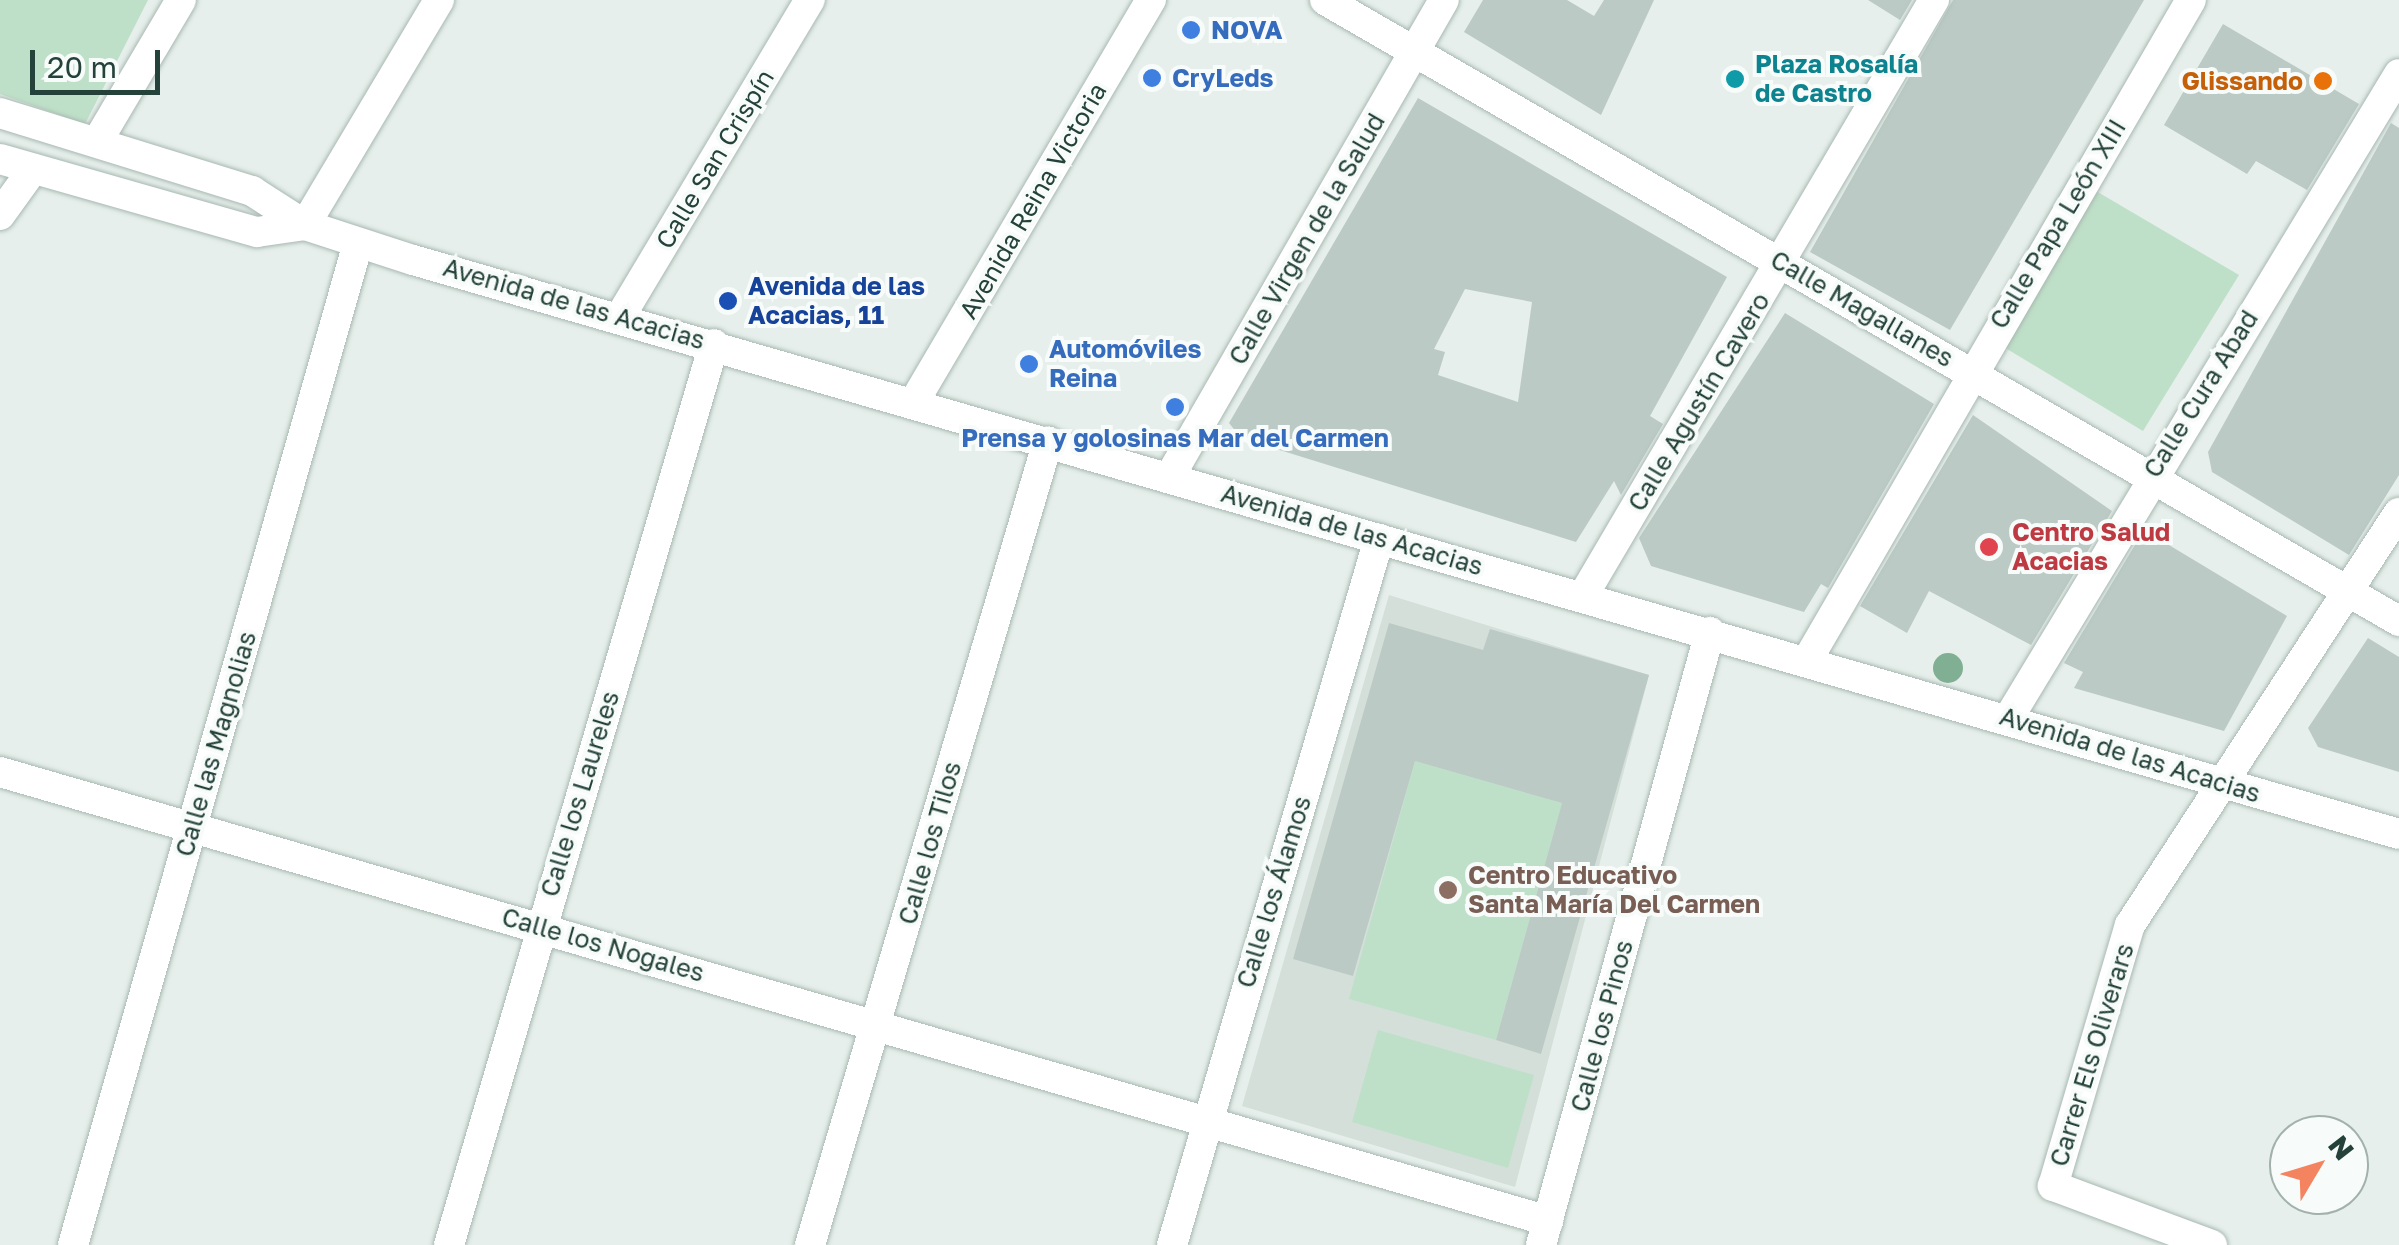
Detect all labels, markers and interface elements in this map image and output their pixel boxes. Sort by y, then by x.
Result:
place label: NOVA [1211,15,1282,45]
marker: NOVA [1180,19,1202,41]
scale bar [35,30,165,92]
text: 20 m [47,49,117,85]
place label: Plaza Rosalía de Castro [1755,50,1918,109]
place label: CryLeds [1172,63,1274,93]
street label: Calle San Crispín [650,64,780,254]
place label: Glissando [2181,66,2303,96]
marker: CryLeds [1141,67,1163,89]
marker: Plaza Rosalía de Castro [1724,68,1746,90]
marker: Glissando [2312,70,2334,92]
street label: Avenida Reina Victoria [953,78,1113,324]
street label: Calle Virgen de la Salud [1223,108,1391,370]
street label: Calle Papa León XIII [1984,114,2132,334]
street label: Calle Magallanes [1765,245,1959,373]
street label: Avenida de las Acacias [440,252,708,356]
place label: Avenida de las Acacias, 11 [748,272,925,331]
street label: Calle Agustín Cavero [1622,287,1776,517]
marker: Avenida de las Acacias, 11 [717,290,739,312]
street label: Calle Cura Abad [2138,305,2264,483]
place label: Automóviles Reina [1049,335,1201,394]
marker: Automóviles Reina [1018,353,1040,375]
marker: Prensa y golosinas Mar del Carmen [1164,396,1186,418]
place label: Prensa y golosinas Mar del Carmen [961,423,1389,453]
street label: Avenida de las Acacias [1218,478,1486,582]
place label: Centro Salud Acacias [2012,518,2170,577]
marker: Centro Salud Acacias [1976,534,2002,560]
street label: Calle las Magnolias [170,628,262,860]
street label: Calle los Laureles [534,688,626,900]
street label: Avenida de las Acacias [1996,701,2264,809]
street label: Calle los Tilos [892,758,968,928]
street label: Calle los Álamos [1231,793,1317,991]
place label: Centro Educativo Santa María Del Carmen [1468,861,1760,920]
marker: Centro Educativo Santa María Del Carmen [1437,879,1459,901]
street label: Calle los Nogales [498,902,708,988]
street label: Calle los Pinos [1565,937,1639,1115]
street label: Carrer Els Oliverars [2044,940,2140,1170]
north arrow [2269,1115,2369,1215]
text: N [2322,1129,2361,1166]

